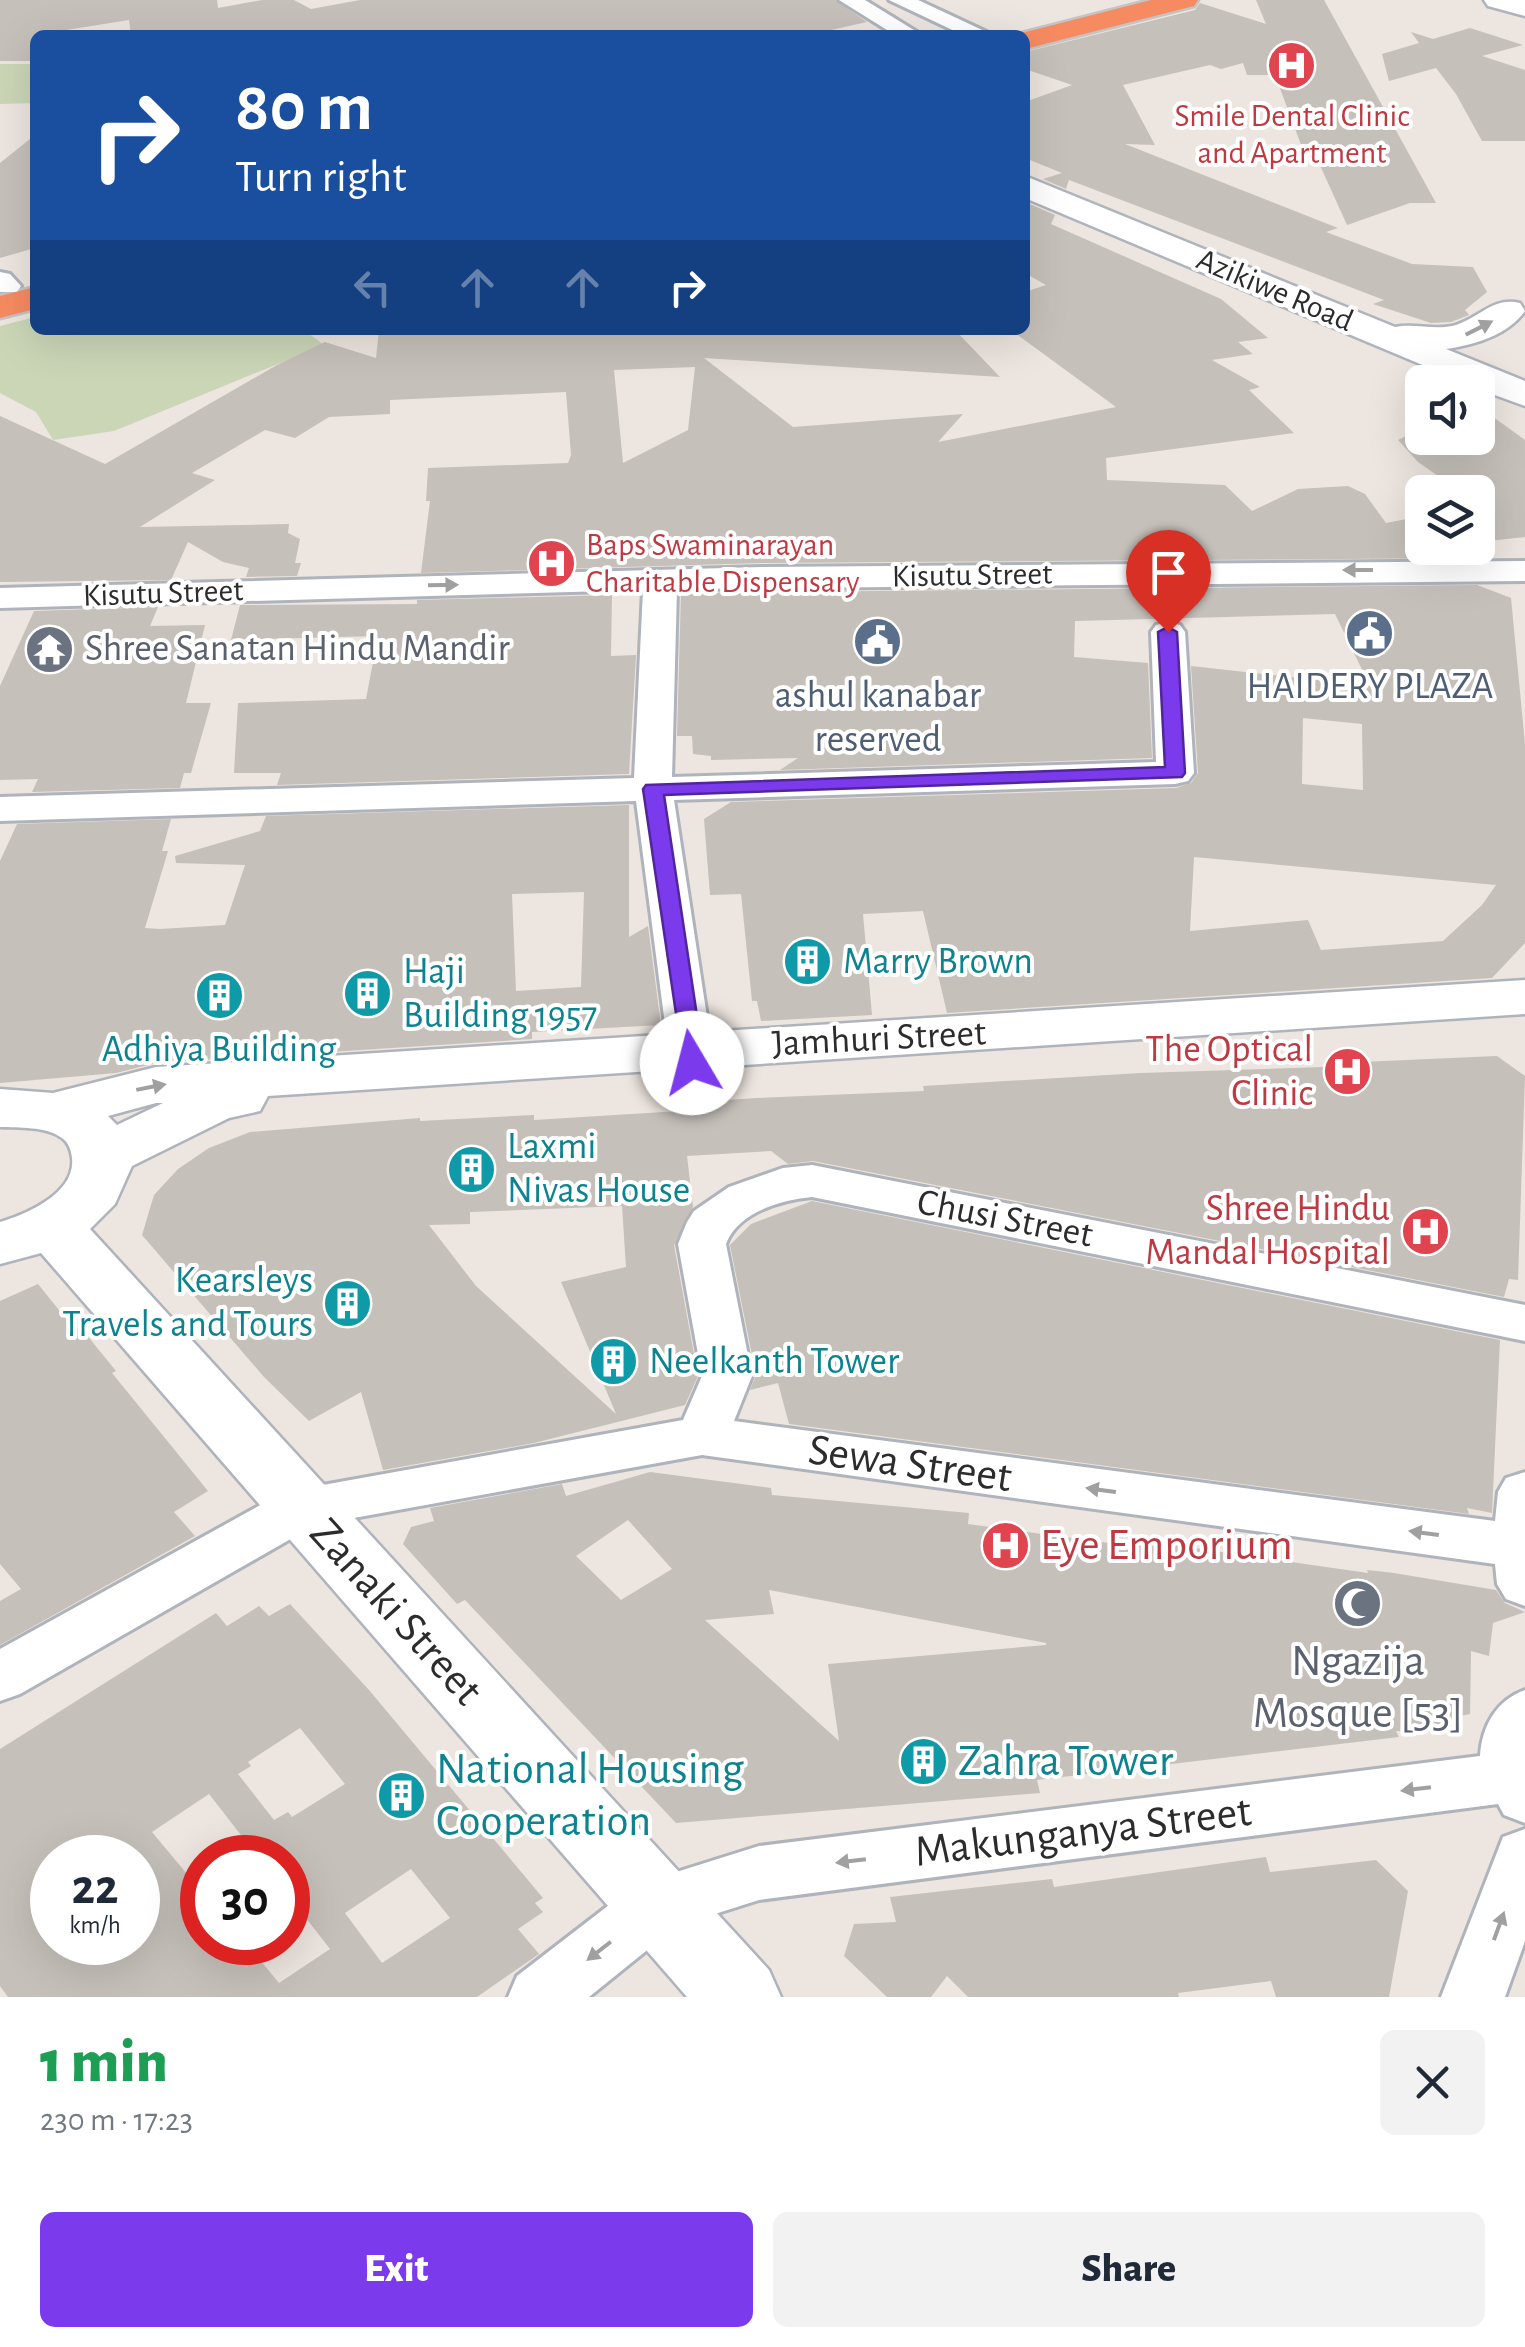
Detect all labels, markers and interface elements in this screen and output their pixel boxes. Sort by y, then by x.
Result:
hospital icon: Smile Dental Clinic and Apartment [1266,40,1318,92]
icon: right [70,70,200,200]
text: 80 m [235,73,373,143]
place label: Smile Dental Clinic and Apartment [1174,100,1410,169]
text: Turn right [235,155,407,200]
street label: Azikiwe Road [1192,243,1358,337]
icon: left [345,260,400,315]
icon: ahead [450,260,505,315]
icon: ahead [555,260,610,315]
icon: right [660,260,715,315]
one-way arrow [1464,320,1493,337]
map controls [1405,365,1495,565]
button: sound [1405,365,1495,455]
button: layers [1405,475,1495,565]
place label: Baps Swaminarayan Charitable Dispensary [586,529,860,598]
pin [1126,530,1211,633]
hospital icon: Baps Swaminarayan Charitable Dispensary [525,537,577,589]
icon: arrive [1141,545,1196,600]
street label: Kisutu Street [891,558,1053,592]
one-way arrow [1341,562,1373,578]
street label: Kisutu Street [82,574,244,612]
one-way arrow [427,577,459,593]
public building icon: HAIDERY PLAZA [1344,607,1396,659]
public building icon: ashul kanabar reserved [852,616,904,668]
temple icon: Shree Sanatan Hindu Mandir [24,623,76,675]
place label: Shree Sanatan Hindu Mandir [85,630,511,668]
place label: HAIDERY PLAZA [1247,668,1493,706]
place label: ashul kanabar reserved [775,677,982,759]
building icon: Marry Brown [782,936,834,988]
place label: Marry Brown [843,943,1033,981]
place label: Haji Building 1957 [403,953,597,1035]
building icon: Haji Building 1957 [342,968,394,1020]
building icon: Adhiya Building [193,970,245,1022]
position arrow [640,1011,744,1115]
street label: Jamhuri Street [771,1014,987,1064]
place label: Adhiya Building [102,1031,337,1069]
place label: The Optical Clinic [1145,1031,1313,1113]
hospital icon: The Optical Clinic [1322,1046,1374,1098]
one-way arrow [136,1079,167,1094]
place label: Laxmi Nivas House [507,1128,690,1210]
building icon: Laxmi Nivas House [446,1143,498,1195]
street label: Chusi Street [914,1183,1096,1255]
place label: Shree Hindu Mandal Hospital [1145,1190,1390,1272]
hospital icon: Shree Hindu Mandal Hospital [1399,1205,1451,1257]
place label: Kearsleys Travels and Tours [62,1262,313,1344]
building icon: Kearsleys Travels and Tours [322,1277,374,1329]
building icon: Neelkanth Tower [588,1336,640,1388]
place label: Neelkanth Tower [649,1343,900,1381]
street label: Sewa Street [805,1427,1015,1501]
one-way arrow [1085,1482,1117,1498]
street label: Zanaki Street [301,1510,491,1714]
hospital icon: Eye Emporium [979,1519,1031,1571]
place label: Eye Emporium [1040,1523,1293,1568]
one-way arrow [1407,1525,1439,1541]
mosque icon: Ngazija Mosque [53] [1332,1577,1384,1629]
place label: Ngazija Mosque [53] [1253,1639,1463,1736]
building icon: Zahra Tower [897,1735,949,1787]
place label: Zahra Tower [958,1739,1174,1784]
place label: National Housing Cooperation [436,1747,744,1844]
building icon: National Housing Cooperation [375,1769,427,1821]
one-way arrow [1400,1781,1431,1797]
street label: Makunganya Street [912,1789,1254,1875]
speed limit sign: 30 [180,1835,310,1965]
one-way arrow [834,1854,866,1870]
text: 22 [71,1863,119,1913]
one-way arrow [1492,1911,1507,1941]
text: km/h [69,1913,121,1938]
one-way arrow [586,1940,612,1961]
button: close [1380,2030,1485,2135]
text: 1 min [40,2033,168,2093]
text: 230 m · 17:23 [40,2104,193,2136]
button: Exit [40,2212,753,2327]
button: Share [773,2212,1485,2327]

